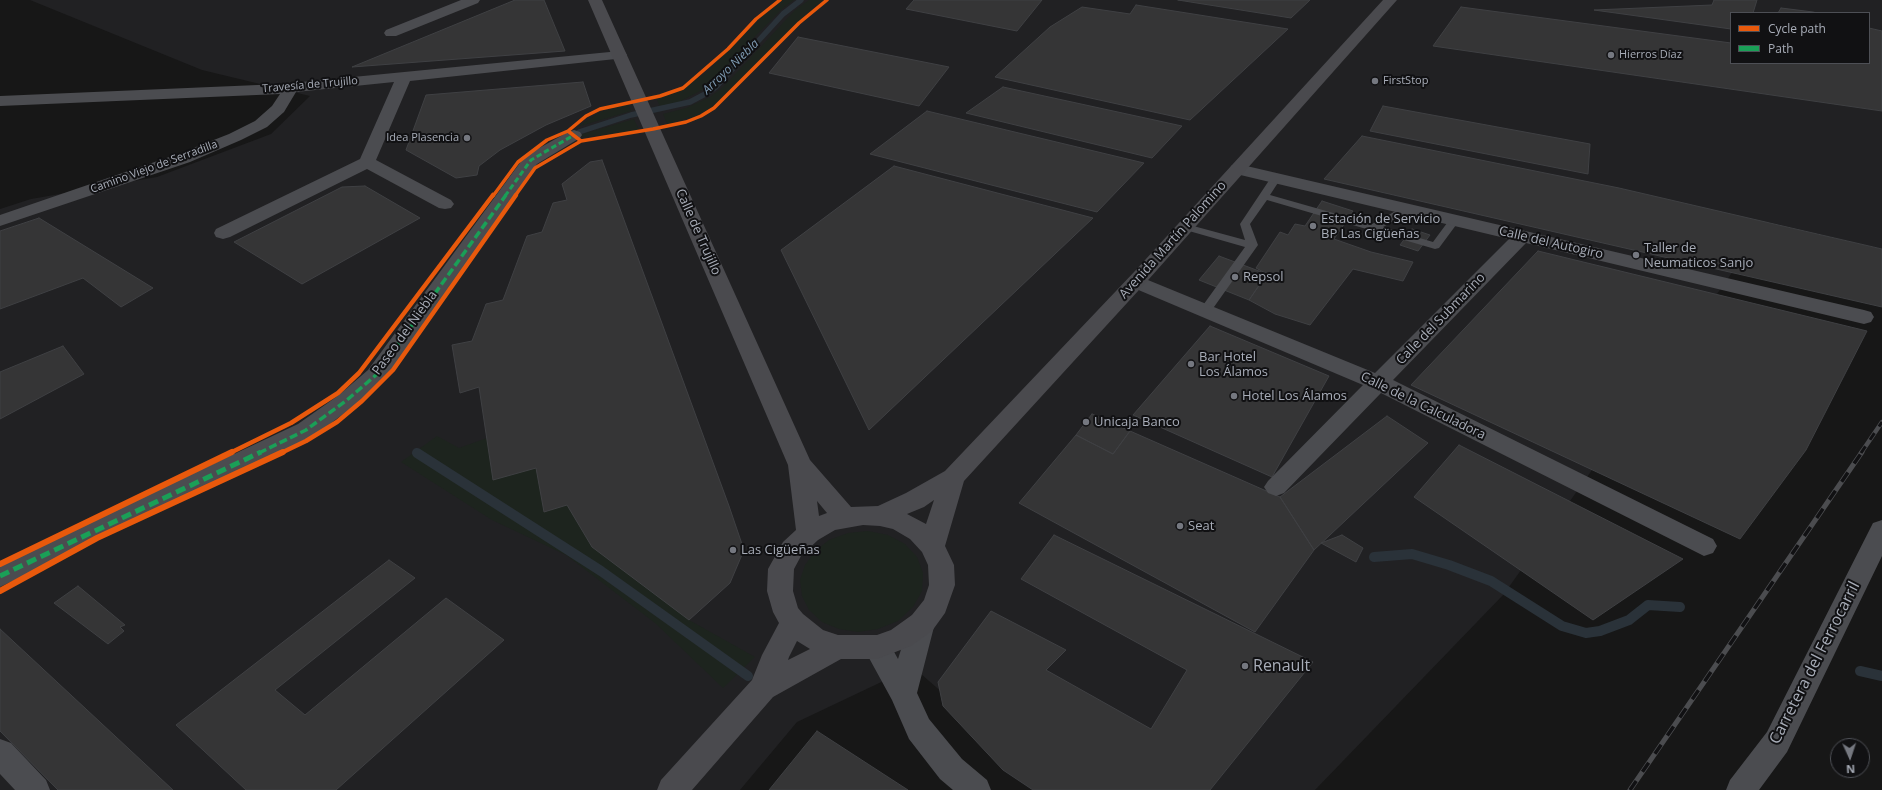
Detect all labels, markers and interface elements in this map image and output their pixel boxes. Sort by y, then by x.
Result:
legend [1730,12,1870,64]
text: Cycle path [1768,20,1826,37]
water label: Arroyo Niebla [700,37,762,97]
text: Path [1768,40,1794,57]
place label: Hierros Díaz [1619,48,1682,62]
marker: Hierros Díaz [1606,50,1616,60]
street label: Travesía de Trujillo [262,74,358,96]
place label: FirstStop [1383,74,1428,88]
marker: FirstStop [1370,76,1380,86]
place label: Idea Plasencia [386,131,459,145]
marker: Idea Plasencia [462,133,472,143]
street label: Camino Viejo de Serradilla [89,138,219,196]
street label: Avenida Martín Palomino [1116,178,1230,302]
street label: Calle de Trujillo [672,186,724,278]
place label: Estación de Servicio BP Las Cigüeñas [1321,211,1440,242]
marker: Estación de Servicio BP Las Cigüeñas [1308,221,1318,231]
street label: Calle del Autogiro [1497,223,1605,263]
place label: Taller de Neumaticos Sanjo [1644,240,1753,271]
marker: Taller de Neumaticos Sanjo [1631,250,1641,260]
place label: Repsol [1243,269,1284,285]
street label: Calle del Submarino [1393,270,1489,368]
marker: Repsol [1230,272,1240,282]
street label: Paseo del Niebla [369,288,441,378]
place label: Bar Hotel Los Álamos [1199,349,1268,380]
marker: Bar Hotel Los Álamos [1186,359,1196,369]
street label: Calle de la Calculadora [1358,369,1488,443]
place label: Hotel Los Álamos [1242,388,1347,404]
marker: Hotel Los Álamos [1229,391,1239,401]
place label: Unicaja Banco [1094,414,1180,430]
marker: Unicaja Banco [1081,417,1091,427]
place label: Seat [1188,518,1214,534]
marker: Seat [1175,521,1185,531]
place label: Las Cigüeñas [741,542,820,558]
marker: Las Cigüeñas [728,545,738,555]
street label: Carretera del Ferrocarril [1766,578,1864,748]
place label: Renault [1253,656,1310,676]
marker: Renault [1240,661,1250,671]
north arrow [1830,738,1870,778]
text: N [1846,762,1855,777]

